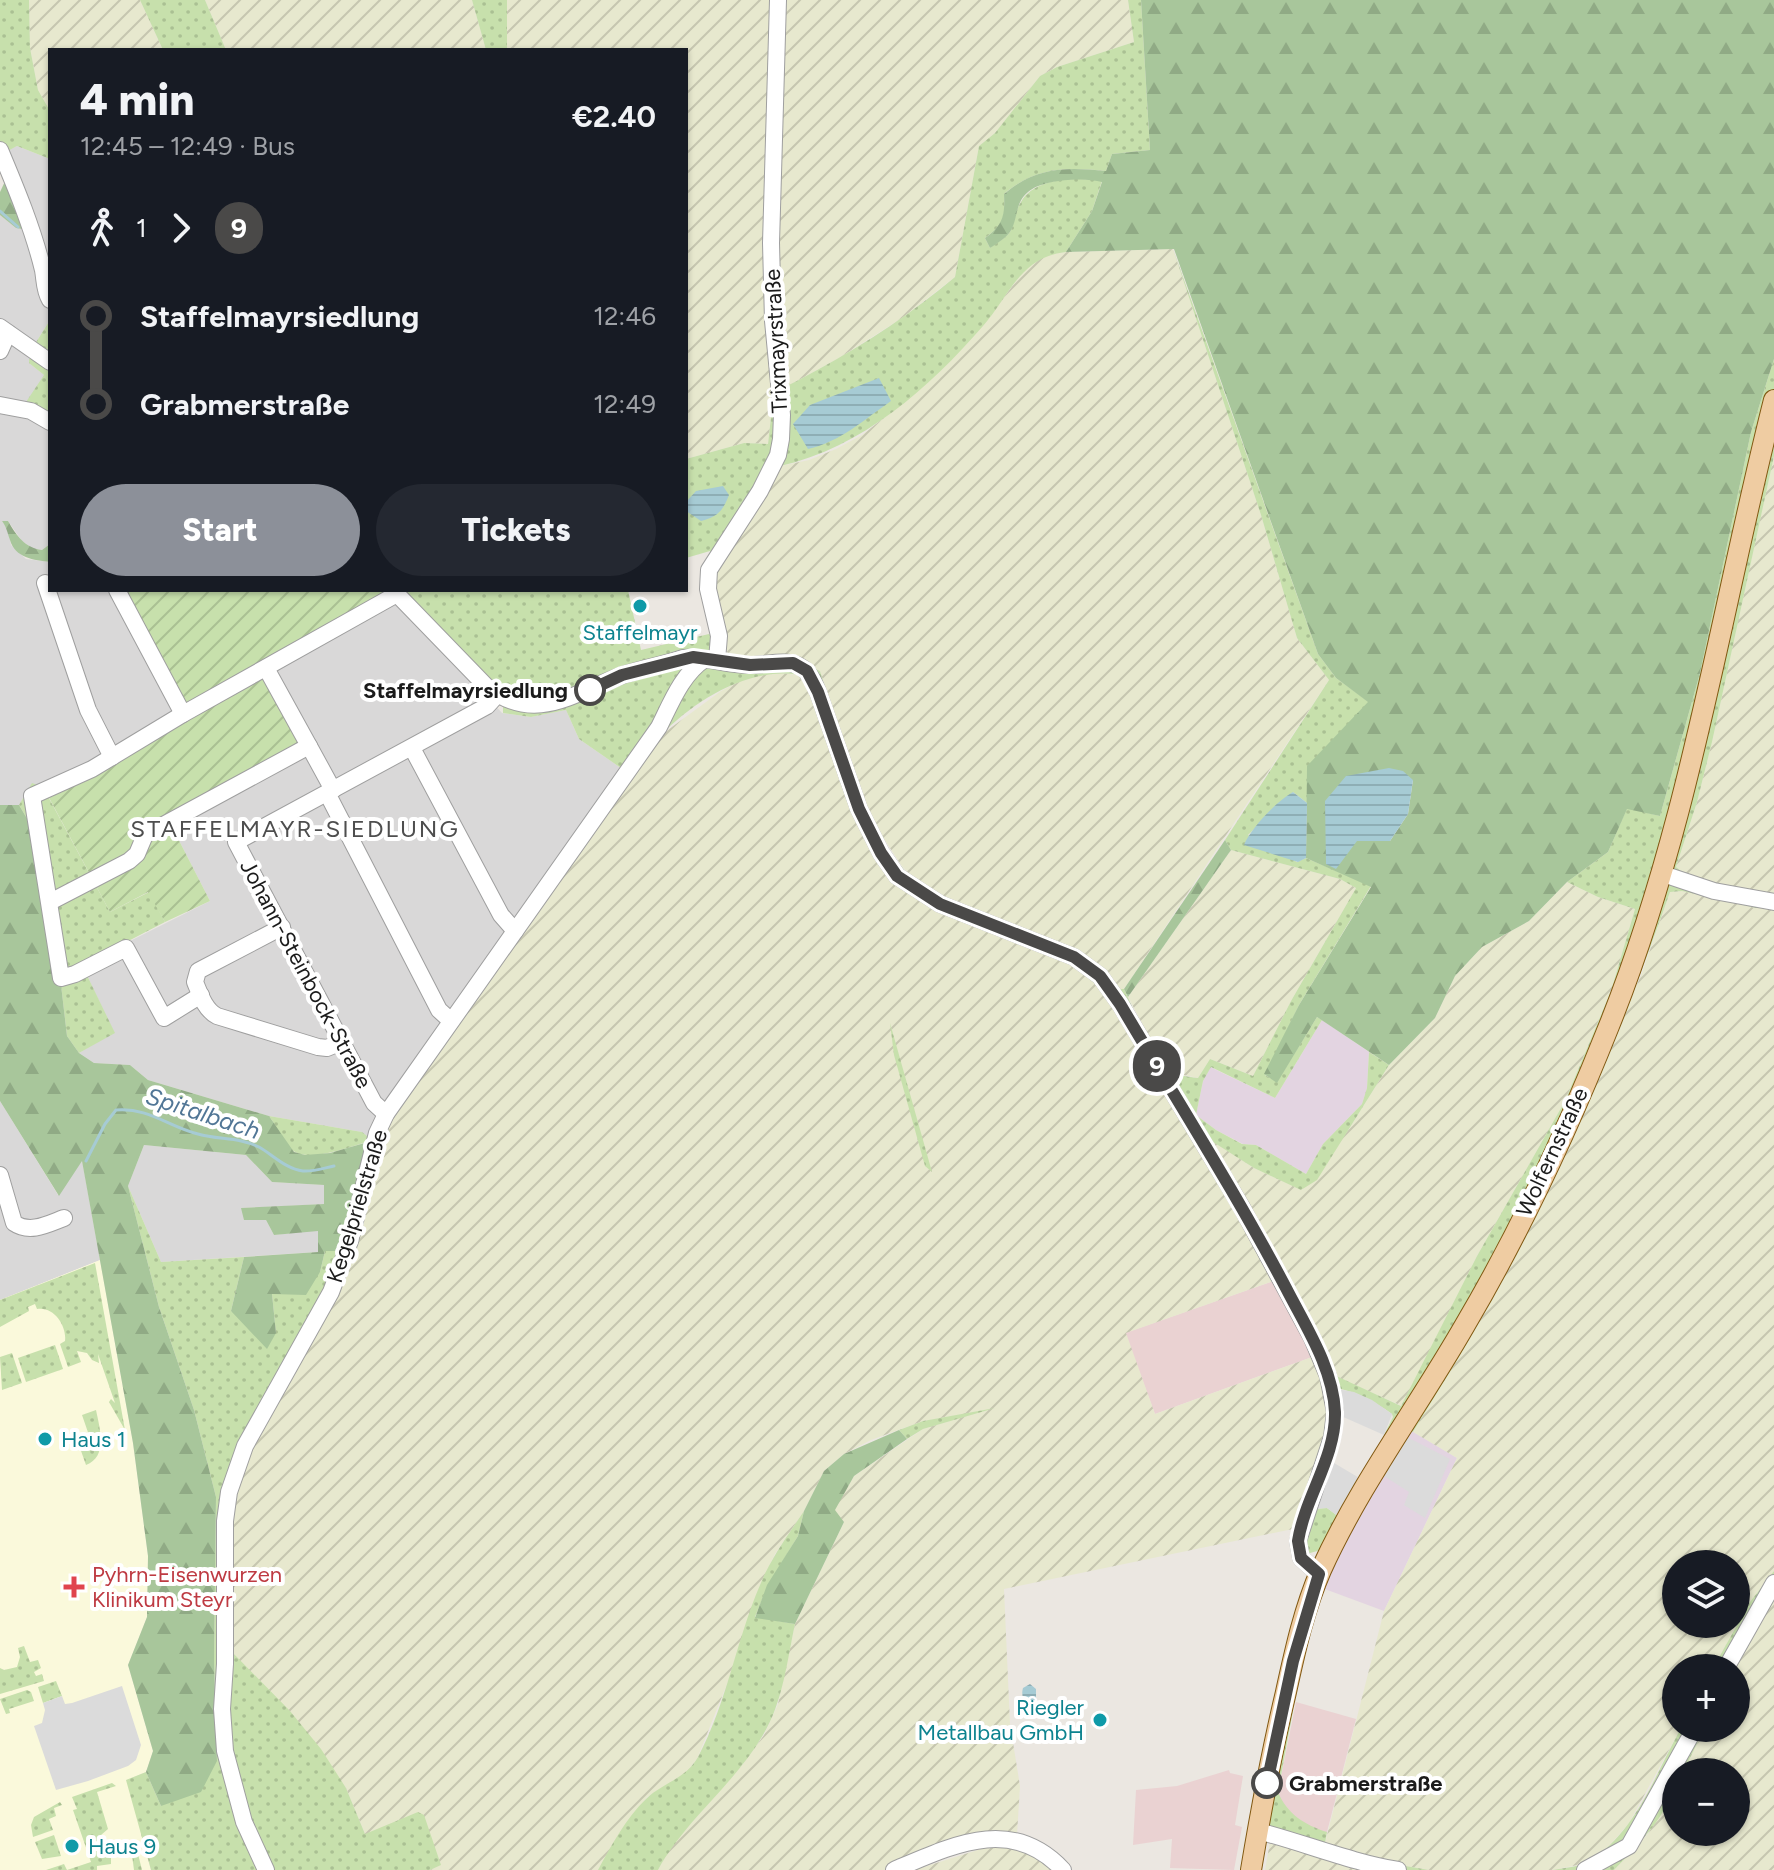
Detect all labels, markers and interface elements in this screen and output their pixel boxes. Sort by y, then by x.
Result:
text: 4 min [80,73,195,126]
text: €2.40 [572,98,656,135]
text: 12:45 – 12:49 · Bus [80,130,295,162]
icon: walk [80,206,124,250]
icon: forward [159,206,203,250]
text: 9 [231,211,247,245]
text: 1 [136,212,147,244]
street label: Trixmayrstraße [759,268,793,414]
text: Staffelmayrsiedlung [140,298,419,335]
text: 12:46 [593,300,656,332]
text: Grabmerstraße [140,386,349,423]
text: 12:49 [593,388,656,420]
button: Start [80,484,360,576]
button: Tickets [376,484,656,576]
marker: Staffelmayr [631,597,649,615]
place label: Staffelmayr [583,619,698,646]
marker: Staffelmayrsiedlung [575,675,605,705]
place label: Staffelmayrsiedlung [363,677,568,704]
district label: STAFFELMAYR-SIEDLUNG [130,814,460,843]
street label: Johann-Steinbock-Straße [234,855,378,1093]
line badge: 9 [1131,1040,1183,1092]
text: 9 [1149,1049,1165,1083]
water label: Spitalbach [142,1081,264,1145]
street label: Wolfernstraße [1510,1083,1594,1221]
street label: Kegelprielstraße [321,1126,393,1286]
place label: Haus 1 [61,1426,126,1453]
marker: Haus 1 [36,1430,54,1448]
map controls [1662,1550,1750,1846]
button: layers [1662,1550,1750,1638]
place label: Pyhrn-Eisenwurzen Klinikum Steyr [92,1561,282,1613]
marker: Pyhrn-Eisenwurzen Klinikum Steyr [63,1576,85,1598]
button: + [1662,1654,1750,1742]
place label: Riegler Metallbau GmbH [918,1694,1085,1746]
marker: Riegler Metallbau GmbH [1091,1711,1109,1729]
button: − [1662,1758,1750,1846]
marker: Grabmerstraße [1252,1768,1282,1798]
place label: Grabmerstraße [1289,1770,1443,1797]
place label: Haus 9 [88,1833,156,1860]
marker: Haus 9 [63,1837,81,1855]

